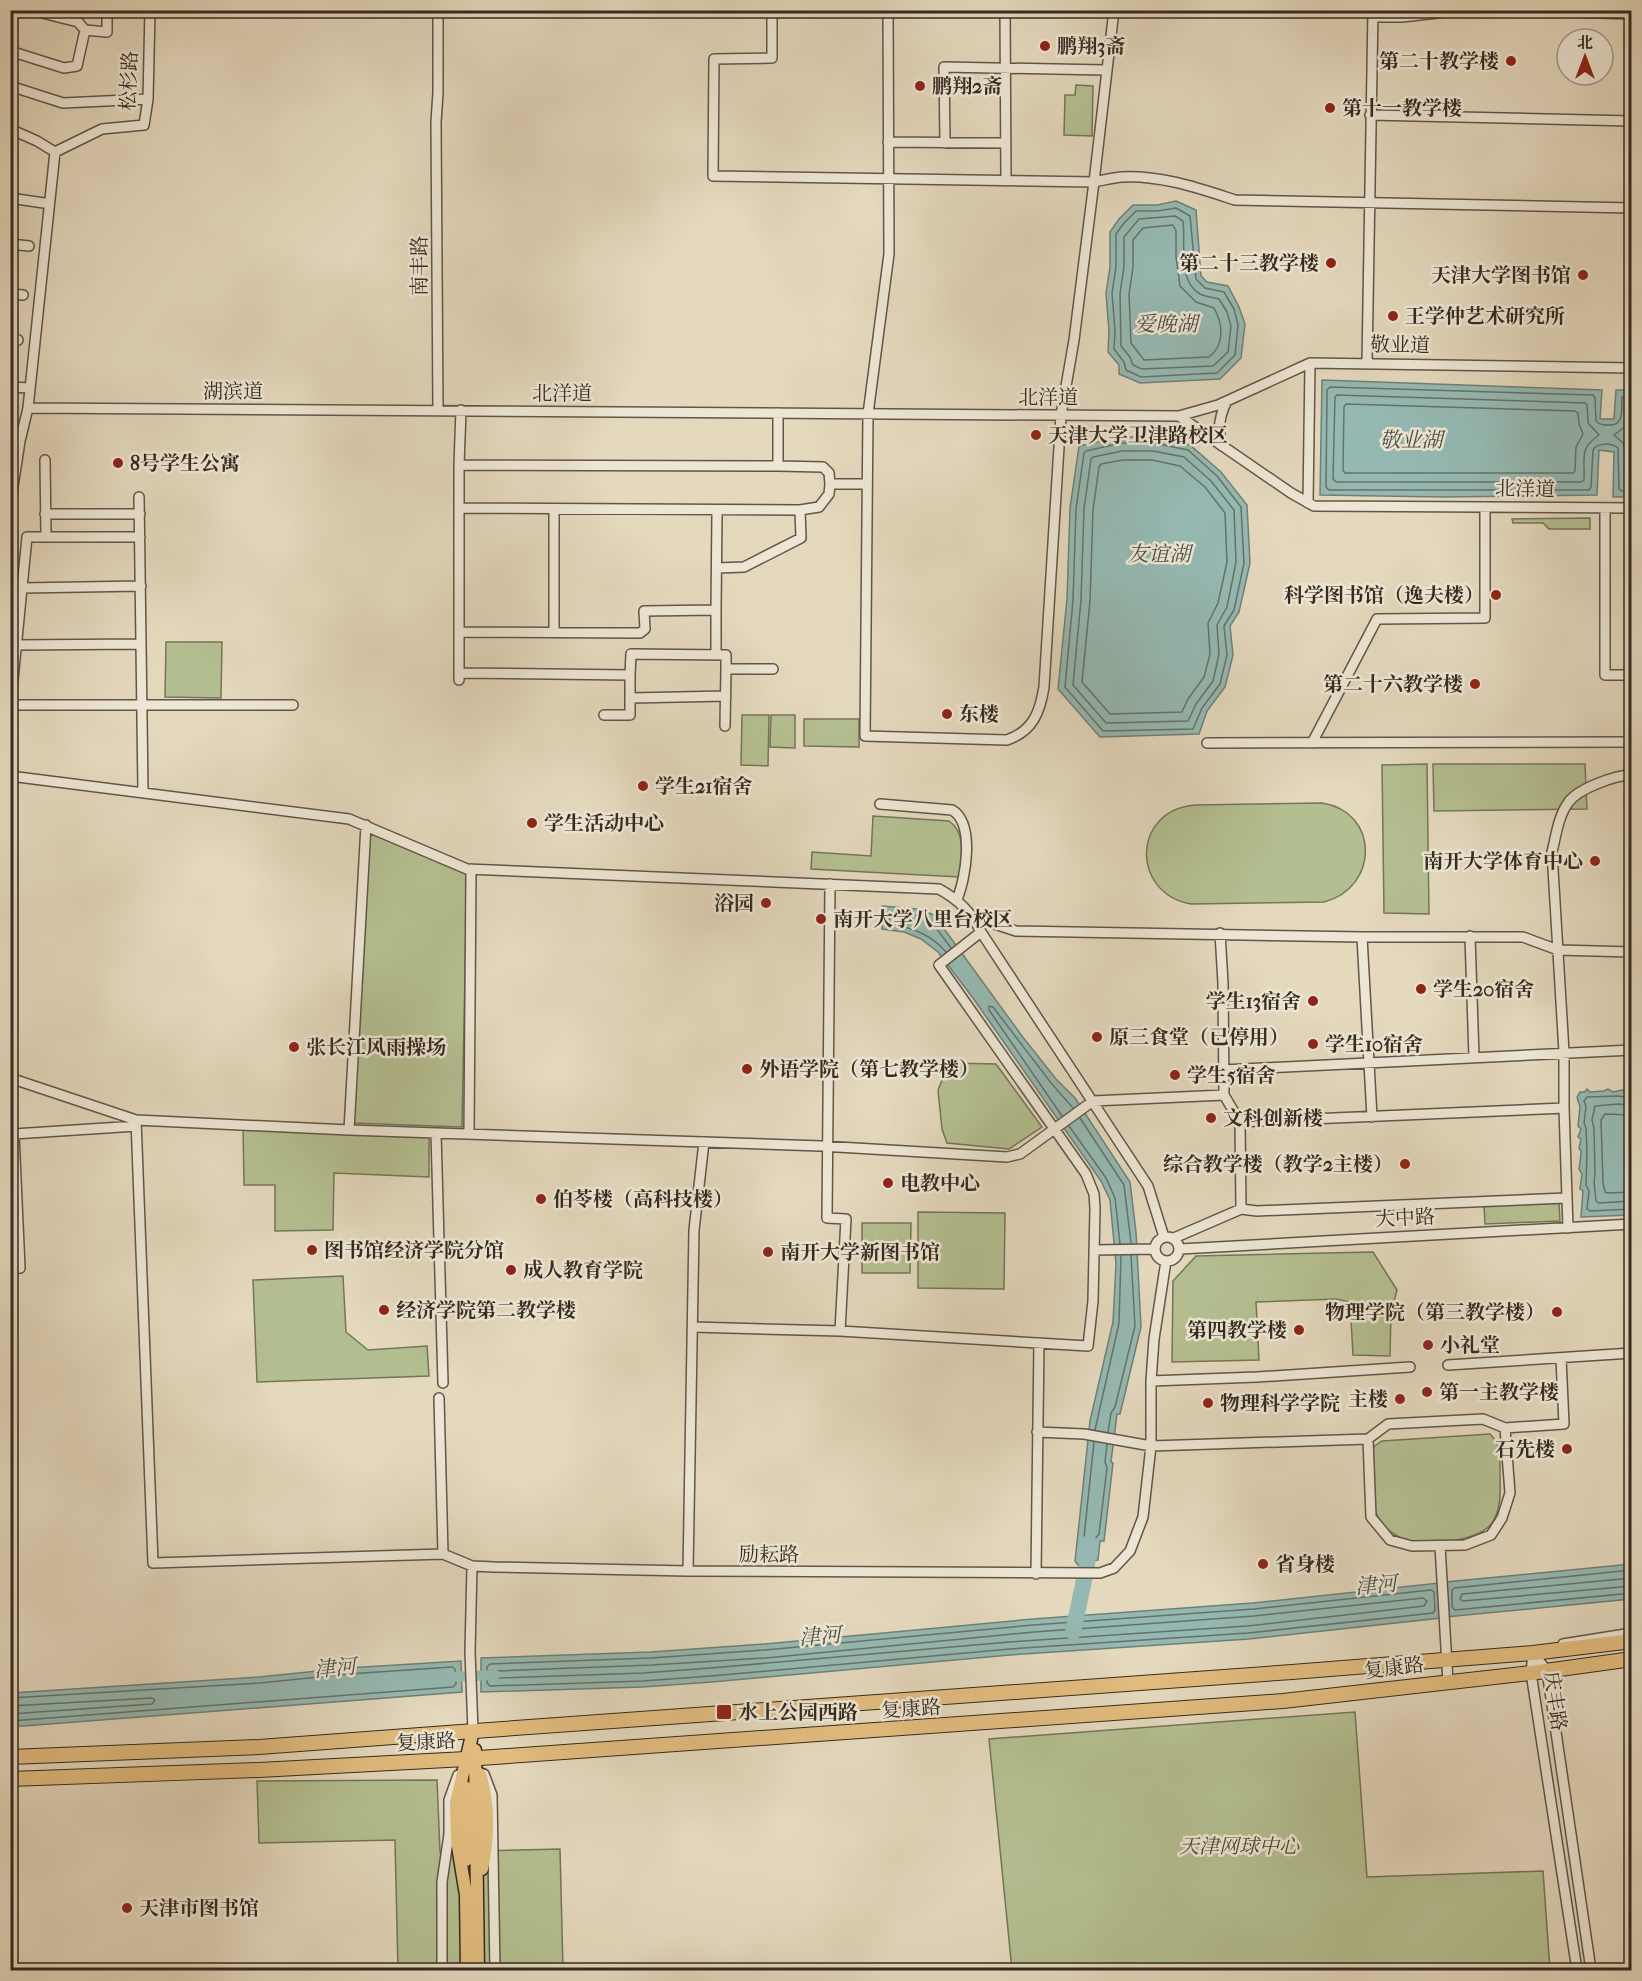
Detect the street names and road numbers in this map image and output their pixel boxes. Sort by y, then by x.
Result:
street label: 松杉路 [116,50,142,112]
street label: 南丰路 [408,236,431,296]
street label: 敬业道 [1370,333,1430,357]
street label: 湖滨道 [203,380,263,403]
street label: 北洋道 [532,382,592,405]
street label: 北洋道 [1018,386,1078,409]
street label: 北洋道 [1495,477,1555,501]
street label: 大中路 [1374,1205,1436,1231]
street label: 励耘路 [739,1543,799,1566]
street label: 复康路 [1363,1653,1425,1683]
street label: 庆丰路 [1539,1670,1571,1732]
street label: 复康路 [880,1695,942,1723]
street label: 复康路 [395,1729,457,1755]

